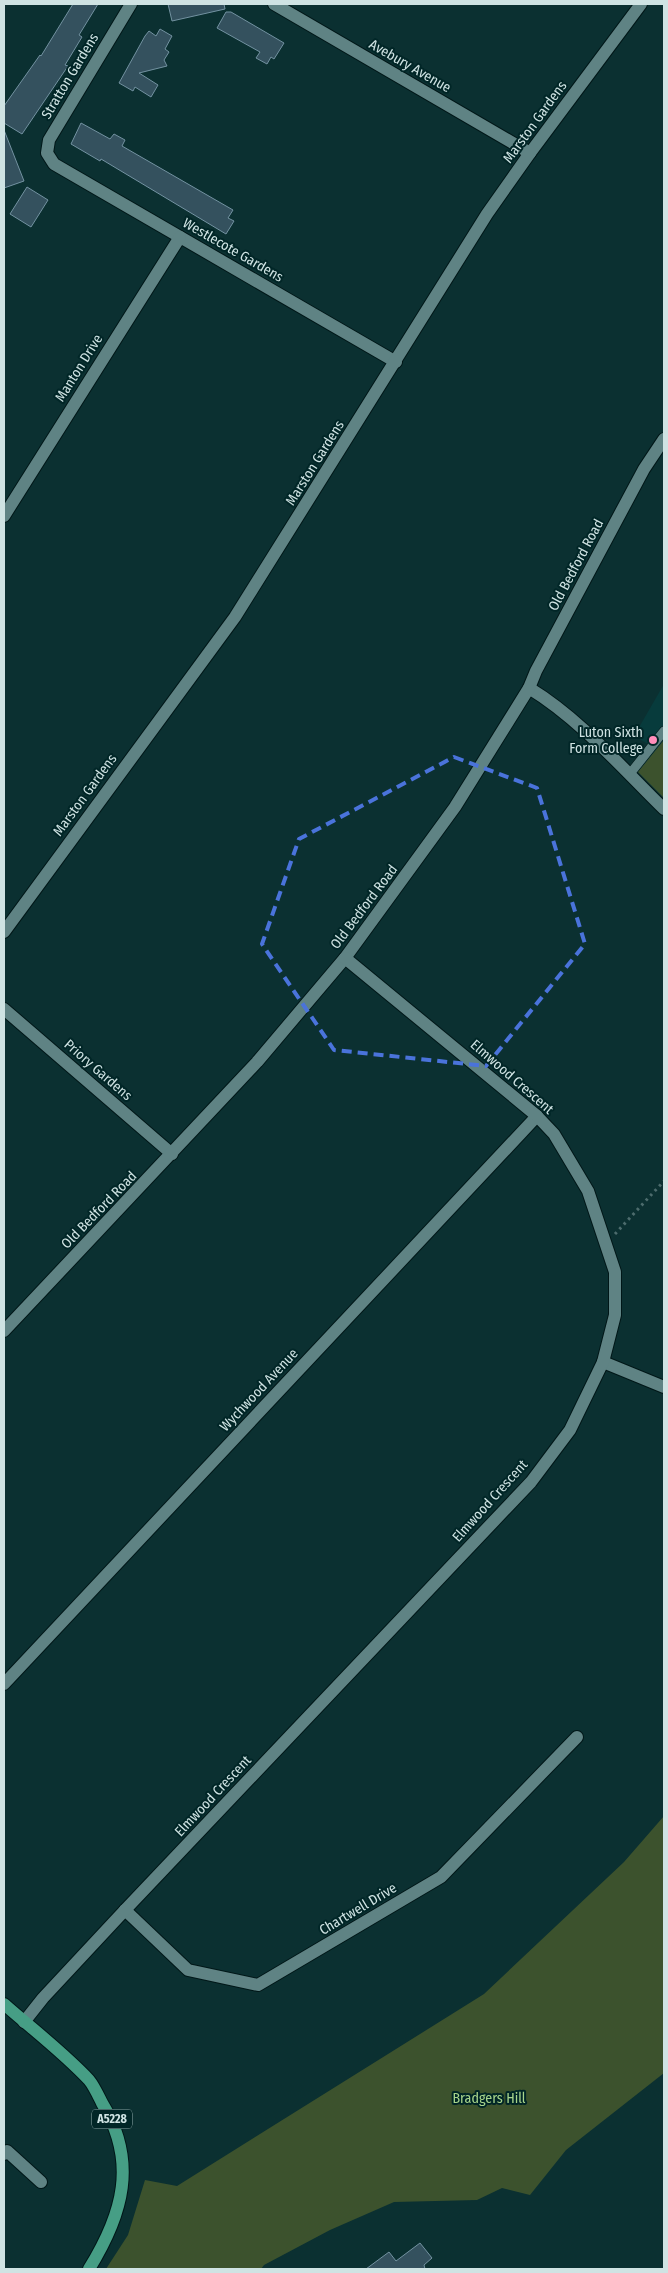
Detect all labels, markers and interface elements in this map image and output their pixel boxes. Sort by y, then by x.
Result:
street label: Stratton Gardens [38,30,102,122]
street label: Avebury Avenue [366,36,454,96]
street label: Marston Gardens [500,78,570,166]
street label: Westlecote Gardens [180,214,286,286]
street label: Manton Drive [52,331,106,405]
street label: Marston Gardens [282,417,348,509]
street label: Old Bedford Road [545,516,607,614]
place label: Luton Sixth Form College [569,724,643,757]
marker: Luton Sixth Form College [647,734,659,746]
street label: Marston Gardens [50,751,120,839]
street label: Old Bedford Road [327,862,401,952]
street label: Priory Gardens [61,1036,135,1104]
street label: Elmwood Crescent [467,1036,557,1118]
street label: Old Bedford Road [58,1168,140,1252]
street label: Wychwood Avenue [216,1345,302,1435]
street label: Elmwood Crescent [449,1456,532,1546]
street label: Elmwood Crescent [171,1752,255,1840]
street label: Chartwell Drive [316,1879,400,1939]
park label: Bradgers Hill [452,2090,526,2107]
road number: A5228 [92,2110,132,2128]

